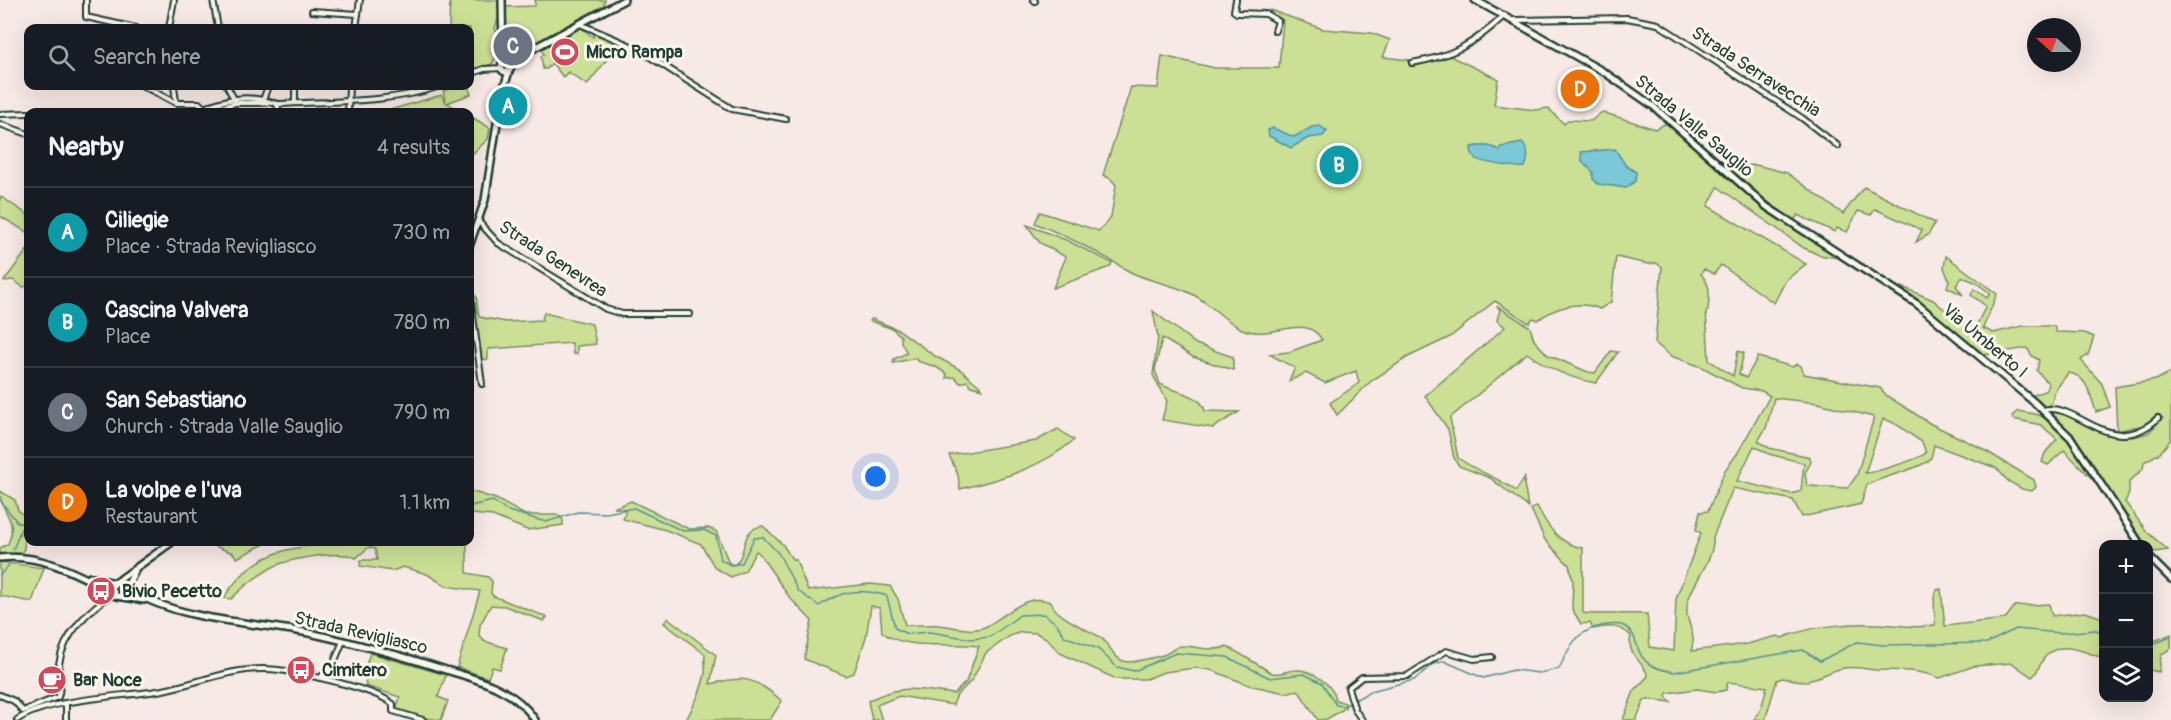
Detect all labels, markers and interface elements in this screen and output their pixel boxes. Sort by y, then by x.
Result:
north arrow [2027,18,2081,72]
street label: Strada Serravecchia [1687,22,1825,122]
search box [24,24,474,90]
pin: C [494,24,532,68]
sports icon: Micro Rampa [549,36,581,68]
icon: search [45,41,78,74]
place label: Micro Rampa [586,41,683,64]
text: Search here [93,43,200,71]
pin: D [1560,66,1600,112]
street label: Strada Valle Sauglio [1630,70,1758,183]
pin: A [488,84,528,128]
text: Nearby [48,131,124,163]
text: 4 results [377,135,450,160]
pin: B [1320,142,1358,188]
text: Ciliegie [105,206,168,234]
street label: Strada Genevrea [495,215,611,303]
text: A [61,220,74,245]
text: 730 m [393,220,450,245]
text: Place · Strada Revigliasco [105,234,316,259]
text: Cascina Valvera [105,296,248,324]
street label: Via Umberto I [1938,299,2032,383]
text: B [62,310,73,335]
text: 780 m [394,310,450,335]
text: Place [105,324,150,349]
text: San Sebastiano [105,386,246,414]
text: C [61,400,74,425]
text: 790 m [393,400,450,425]
text: Church · Strada Valle Sauglio [105,414,343,439]
your location [861,462,890,491]
text: La volpe e l'uva [105,476,242,504]
text: D [61,490,74,515]
text: 1.1 km [400,490,450,515]
text: Restaurant [105,504,197,529]
map controls [2099,540,2153,702]
button: + [2099,540,2153,594]
bus stop icon: Bivio Pecetto [85,575,117,607]
place label: Bivio Pecetto [122,580,222,603]
button: − [2099,594,2153,648]
street label: Strada Revigliasco [292,606,430,660]
button: layers [2099,648,2153,702]
bus stop icon: Cimitero [285,654,317,686]
place label: Cimitero [322,659,387,682]
cafe icon: Bar Noce [36,664,68,696]
place label: Bar Noce [73,669,143,692]

